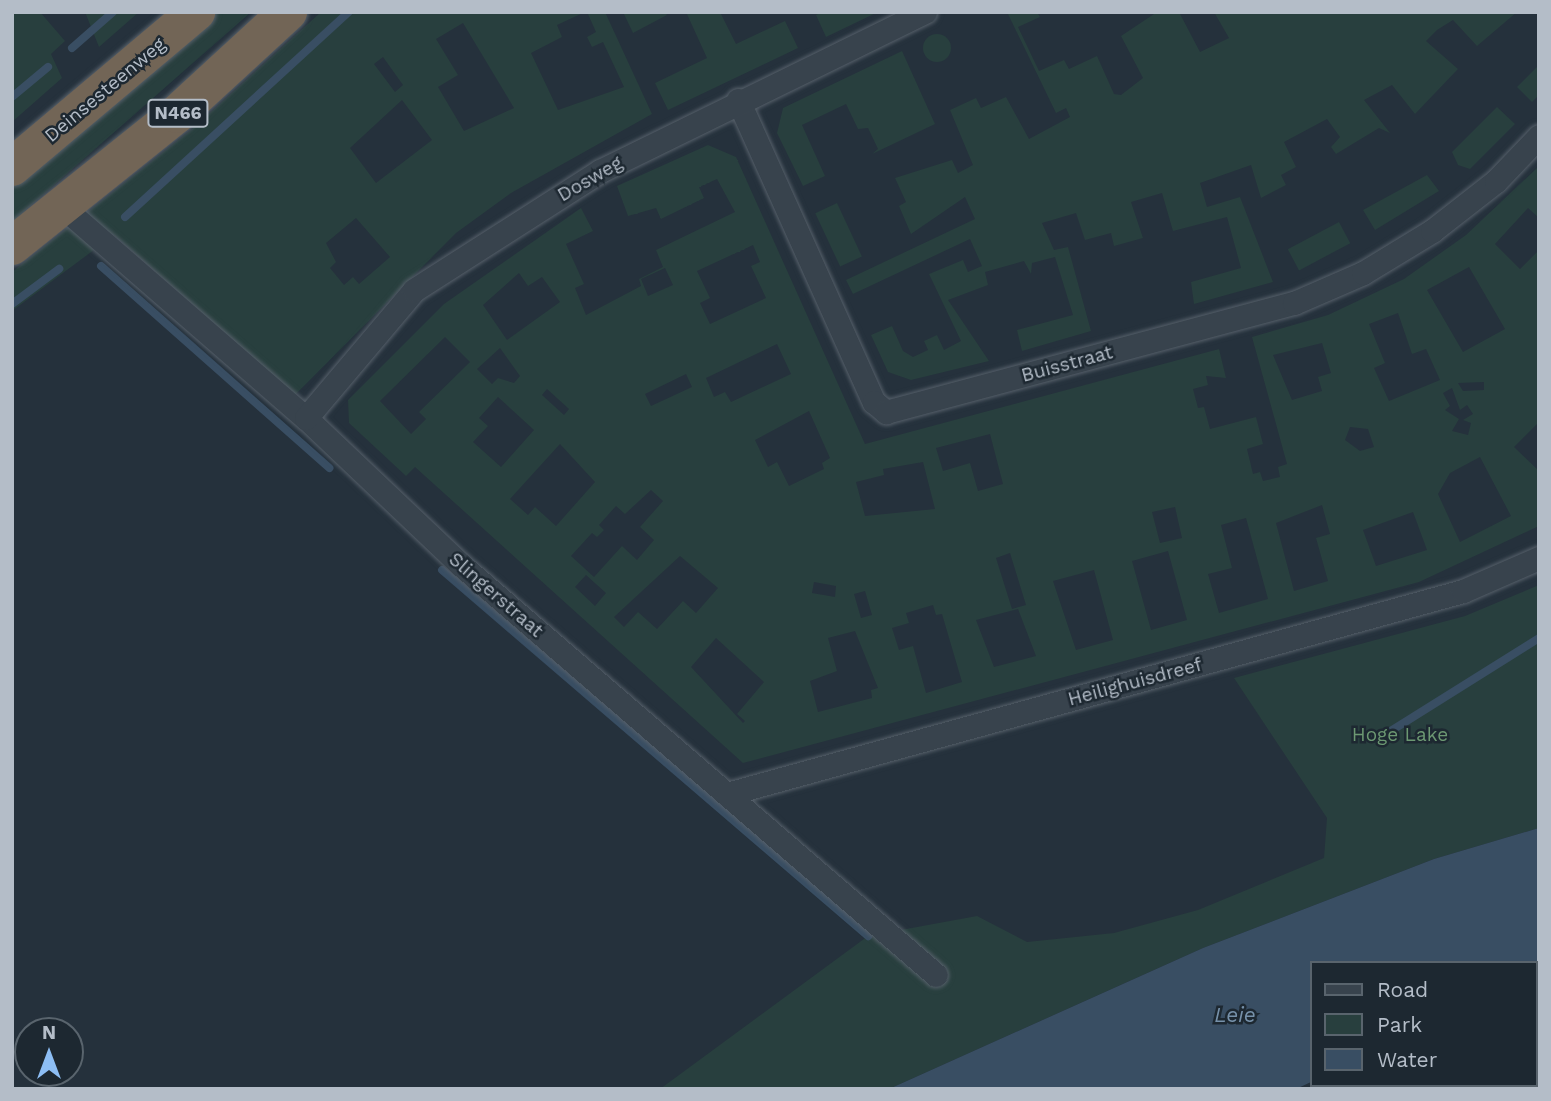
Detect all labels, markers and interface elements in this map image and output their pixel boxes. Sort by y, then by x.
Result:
street label: Deinsesteenweg [40,33,170,147]
road number: N466 [146,98,210,128]
street label: Dosweg [553,151,627,207]
street label: Buisstraat [1019,341,1115,387]
street label: Slingerstraat [444,548,548,642]
street label: Heilighuisdreef [1065,653,1205,711]
park label: Hoge Lake [1352,724,1448,746]
legend [1310,961,1537,1087]
text: Road [1377,977,1428,1002]
water label: Leie [1214,1002,1256,1028]
text: Park [1377,1012,1422,1037]
north arrow [14,1017,84,1087]
text: N [42,1021,56,1044]
text: Water [1377,1047,1437,1072]

